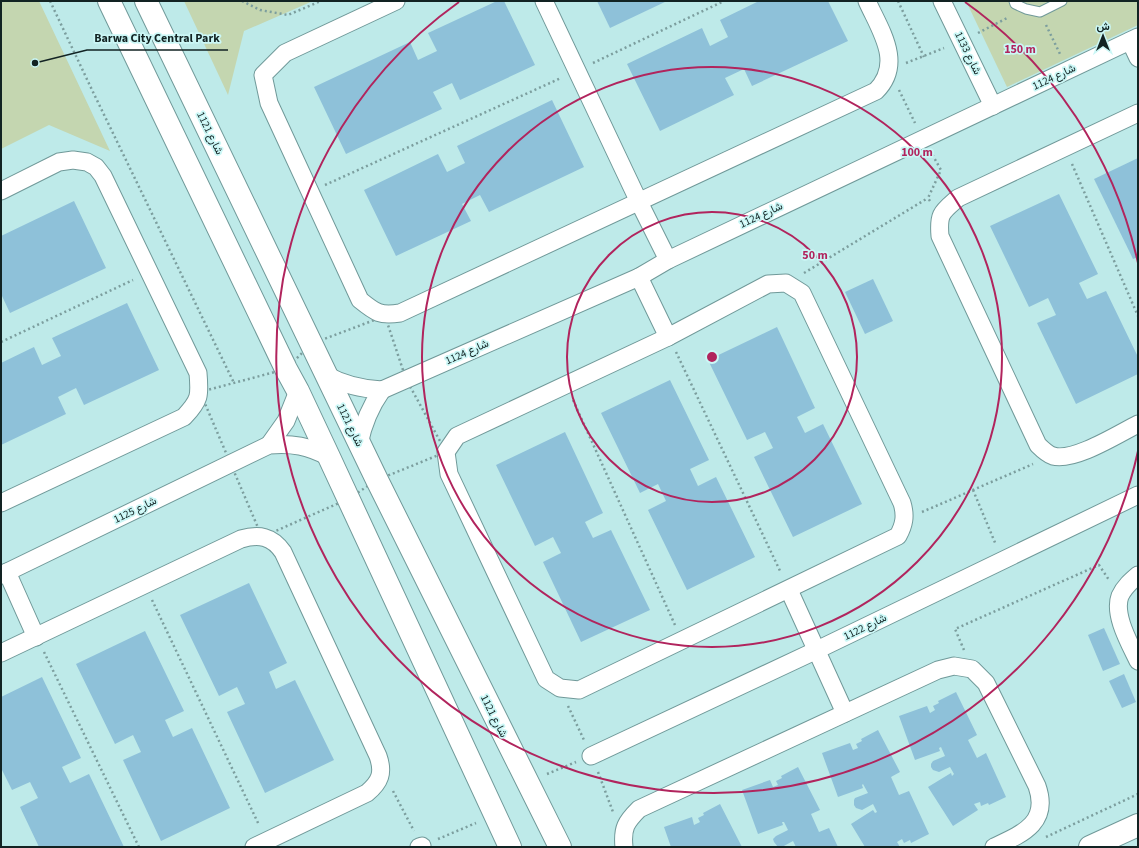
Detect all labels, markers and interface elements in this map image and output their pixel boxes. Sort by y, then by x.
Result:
north arrow [1083,16,1123,56]
text: ش [1096,19,1110,34]
callout: Barwa City Central Park [87,26,228,50]
street label: شارع 1133 [951,29,985,77]
text: Barwa City Central Park [94,30,220,47]
text: 150 m [1004,41,1036,58]
street label: شارع 1124 [1030,60,1078,94]
street label: شارع 1121 [193,109,227,157]
text: 100 m [901,144,933,161]
street label: شارع 1124 [737,198,785,232]
text: 50 m [802,247,828,264]
street label: شارع 1124 [443,336,491,368]
centre of rings [705,350,719,364]
street label: شارع 1121 [333,401,367,449]
street label: شارع 1125 [111,493,159,527]
street label: شارع 1122 [841,610,889,644]
street label: شارع 1121 [477,692,511,740]

